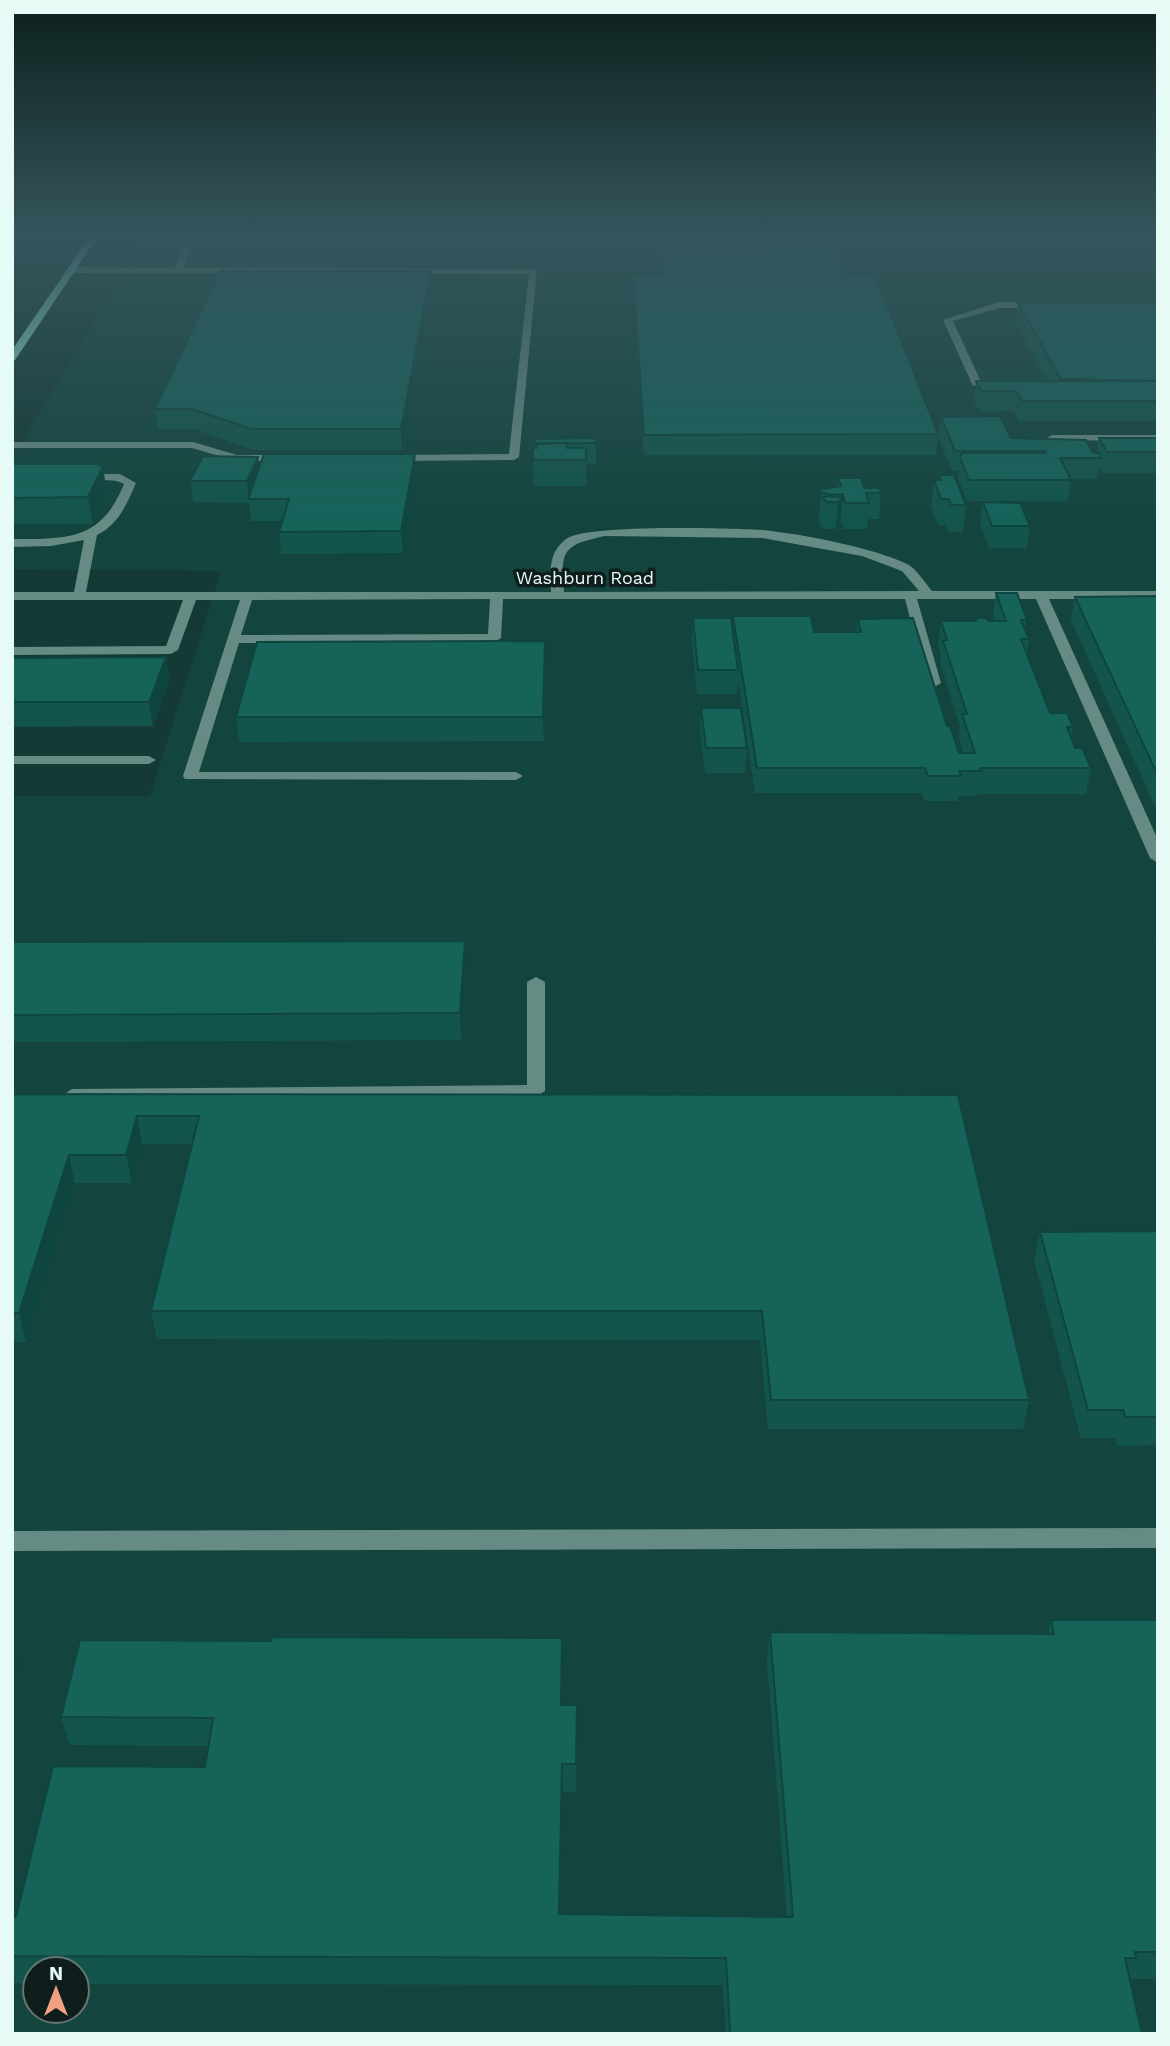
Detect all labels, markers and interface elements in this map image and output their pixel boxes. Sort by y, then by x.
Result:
street label: Washburn Road [516,567,654,588]
north arrow [21,1955,91,2025]
text: N [49,1962,63,1985]

